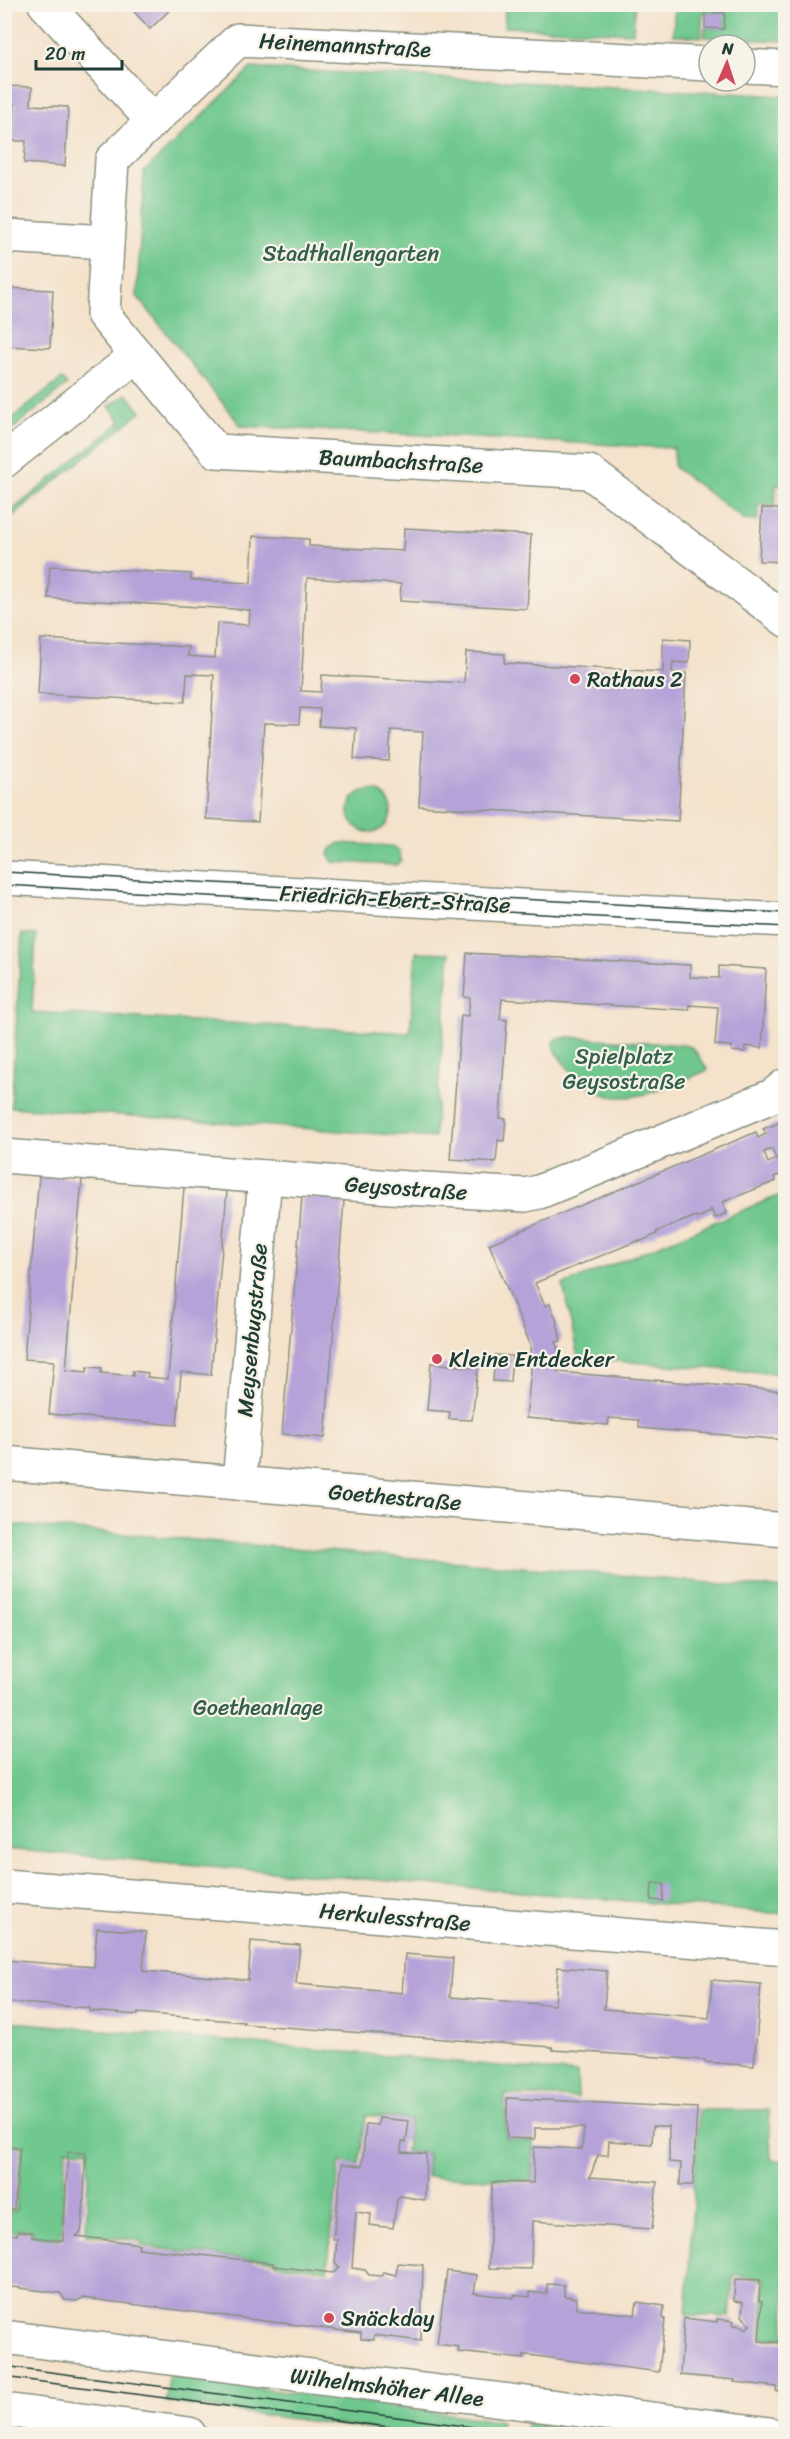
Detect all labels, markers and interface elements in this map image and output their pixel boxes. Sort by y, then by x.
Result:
street label: Heinemannstraße [258,21,432,69]
scale bar [36,33,122,71]
north arrow [697,33,757,93]
text: N [720,34,735,63]
text: 20 m [45,38,85,70]
park label: Stadthallengarten [263,234,439,273]
street label: Baumbachstraße [318,437,484,485]
place label: Rathaus 2 [587,660,683,699]
marker: Rathaus 2 [568,672,582,686]
street label: Friedrich-Ebert-Straße [279,873,511,925]
park label: Spielplatz Geysostraße [563,1037,685,1101]
street label: Geysostraße [343,1164,469,1212]
street label: Meysenbugstraße [225,1242,279,1418]
place label: Kleine Entdecker [449,1340,616,1379]
marker: Kleine Entdecker [430,1352,444,1366]
street label: Goethestraße [327,1472,463,1522]
park label: Goetheanlage [193,1688,323,1727]
street label: Herkulesstraße [318,1891,472,1943]
place label: Snäckday [341,2299,435,2338]
marker: Snäckday [322,2311,336,2325]
street label: Wilhelmshöher Allee [288,2356,486,2418]

